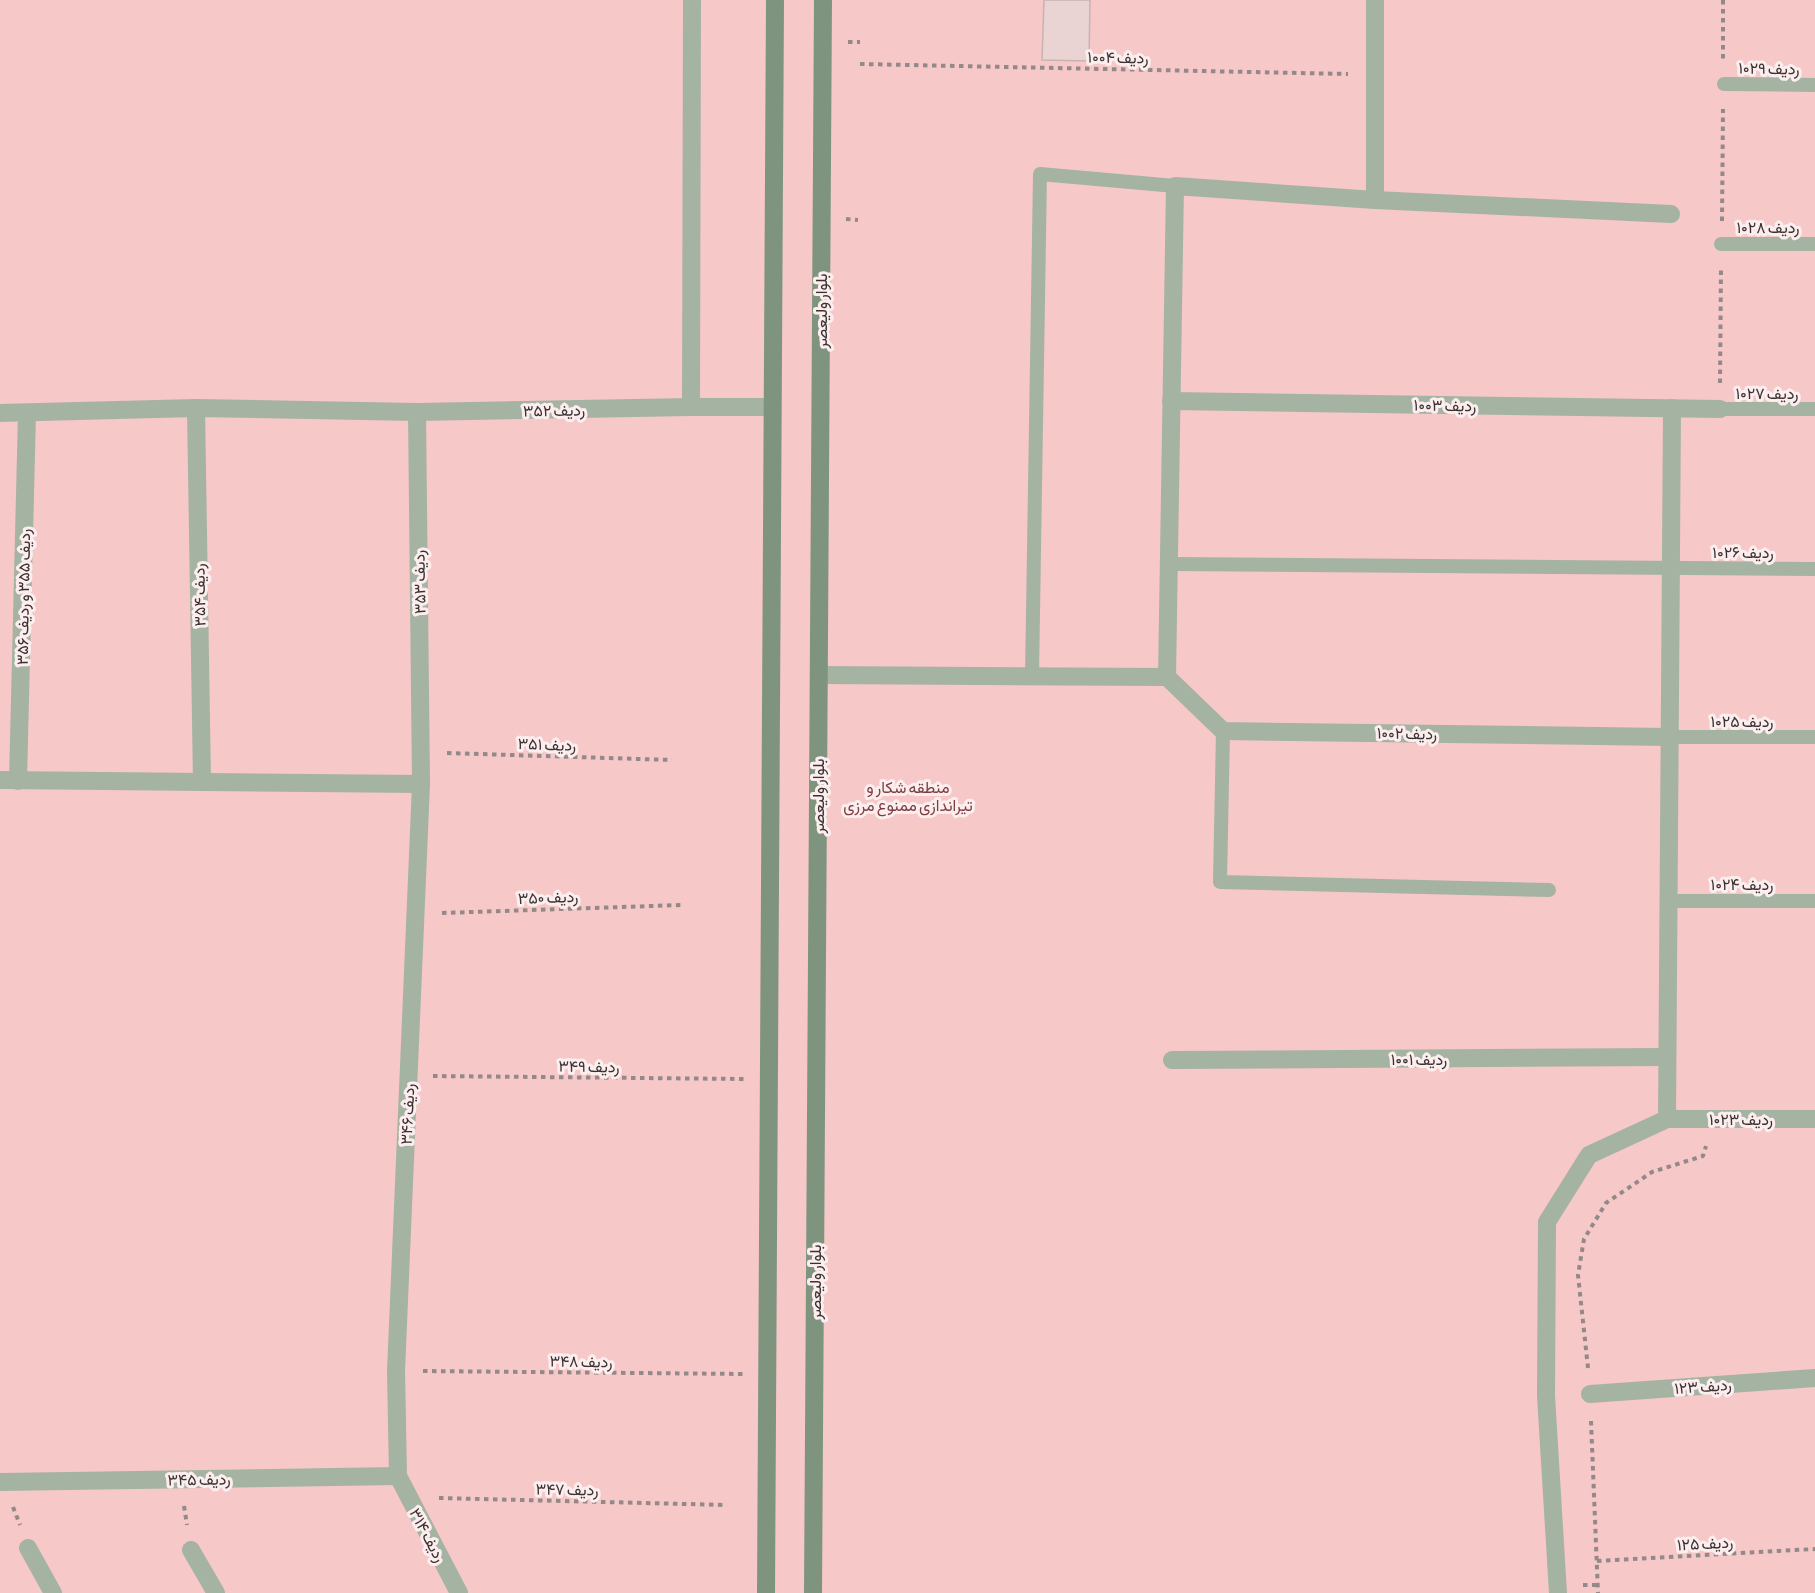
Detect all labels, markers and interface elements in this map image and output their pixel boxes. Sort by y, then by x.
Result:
street label: ردیف ۱۰۰۴ [1087,47,1149,69]
street label: ردیف ۱۰۲۹ [1738,58,1800,80]
street label: ردیف ۱۰۲۸ [1736,218,1800,238]
street label: بلوار ولیعصر [812,274,832,349]
street label: ردیف ۱۰۲۷ [1735,384,1799,404]
street label: ردیف ۱۰۰۳ [1414,395,1476,417]
street label: ردیف ۳۵۲ [523,400,585,422]
street label: ردیف ۳۵۵ و ردیف ۳۵۶ [13,529,35,665]
street label: ردیف ۱۰۲۶ [1712,543,1774,563]
street label: ردیف ۳۵۳ [409,550,431,614]
street label: ردیف ۳۵۴ [189,563,211,627]
street label: ردیف ۱۰۲۵ [1710,712,1774,732]
street label: ردیف ۱۰۰۲ [1377,723,1437,745]
street label: ردیف ۳۵۱ [517,734,577,756]
street label: بلوار ولیعصر [809,759,829,834]
park label: منطقه شکار و تیراندازی ممنوع مرزی [843,778,973,817]
street label: ردیف ۱۰۲۴ [1711,875,1773,895]
street label: ردیف ۳۵۰ [517,887,579,909]
street label: ردیف ۱۰۰۱ [1391,1050,1447,1070]
street label: ردیف ۳۴۹ [558,1056,620,1078]
street label: ردیف ۳۴۶ [396,1083,420,1145]
street label: ردیف ۱۰۲۳ [1709,1110,1773,1130]
street label: بلوار ولیعصر [806,1245,826,1320]
street label: ردیف ۳۴۸ [549,1351,613,1373]
street label: ردیف ۱۲۳ [1674,1375,1732,1399]
street label: ردیف ۳۴۵ [167,1469,231,1491]
street label: ردیف ۳۴۷ [535,1479,599,1501]
street label: ردیف ۳۱۴ [405,1505,450,1566]
street label: ردیف ۱۲۵ [1676,1533,1734,1555]

